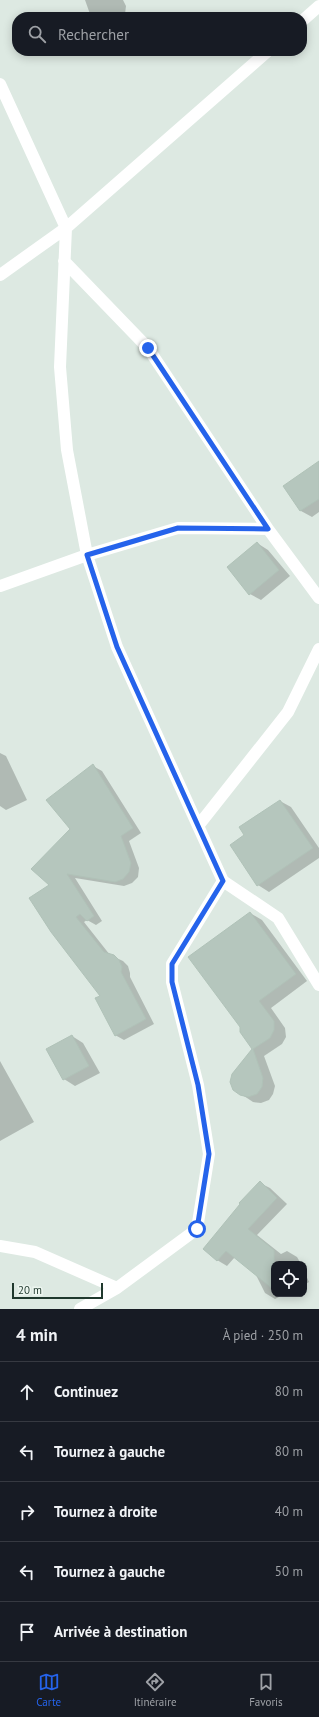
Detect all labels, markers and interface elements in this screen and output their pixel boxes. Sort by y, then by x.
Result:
search box [12,12,307,56]
icon: search [26,23,48,45]
text: Rechercher [58,25,129,44]
route end [139,339,157,357]
route start [188,1220,206,1238]
map controls [271,1261,307,1297]
button: locate [271,1261,307,1297]
scale bar [12,1281,103,1300]
text: 20 m [18,1283,42,1297]
text: 4 min [16,1324,57,1346]
text: À pied · 250 m [223,1327,303,1344]
icon: ahead [16,1381,38,1403]
text: Continuez [54,1382,118,1401]
text: 80 m [275,1383,303,1400]
icon: left [16,1441,38,1463]
text: Tournez à gauche [54,1442,165,1461]
text: 80 m [275,1443,303,1460]
icon: right [16,1501,38,1523]
text: Tournez à droite [54,1502,157,1521]
text: 40 m [275,1503,303,1520]
icon: left [16,1561,38,1583]
text: Tournez à gauche [54,1562,165,1581]
text: 50 m [275,1563,303,1580]
icon: arrive [16,1621,38,1643]
text: Arrivée à destination [54,1622,187,1641]
tab: Carte [36,1671,61,1709]
tab: Itinéraire [134,1671,177,1709]
tab: Favoris [249,1671,283,1709]

